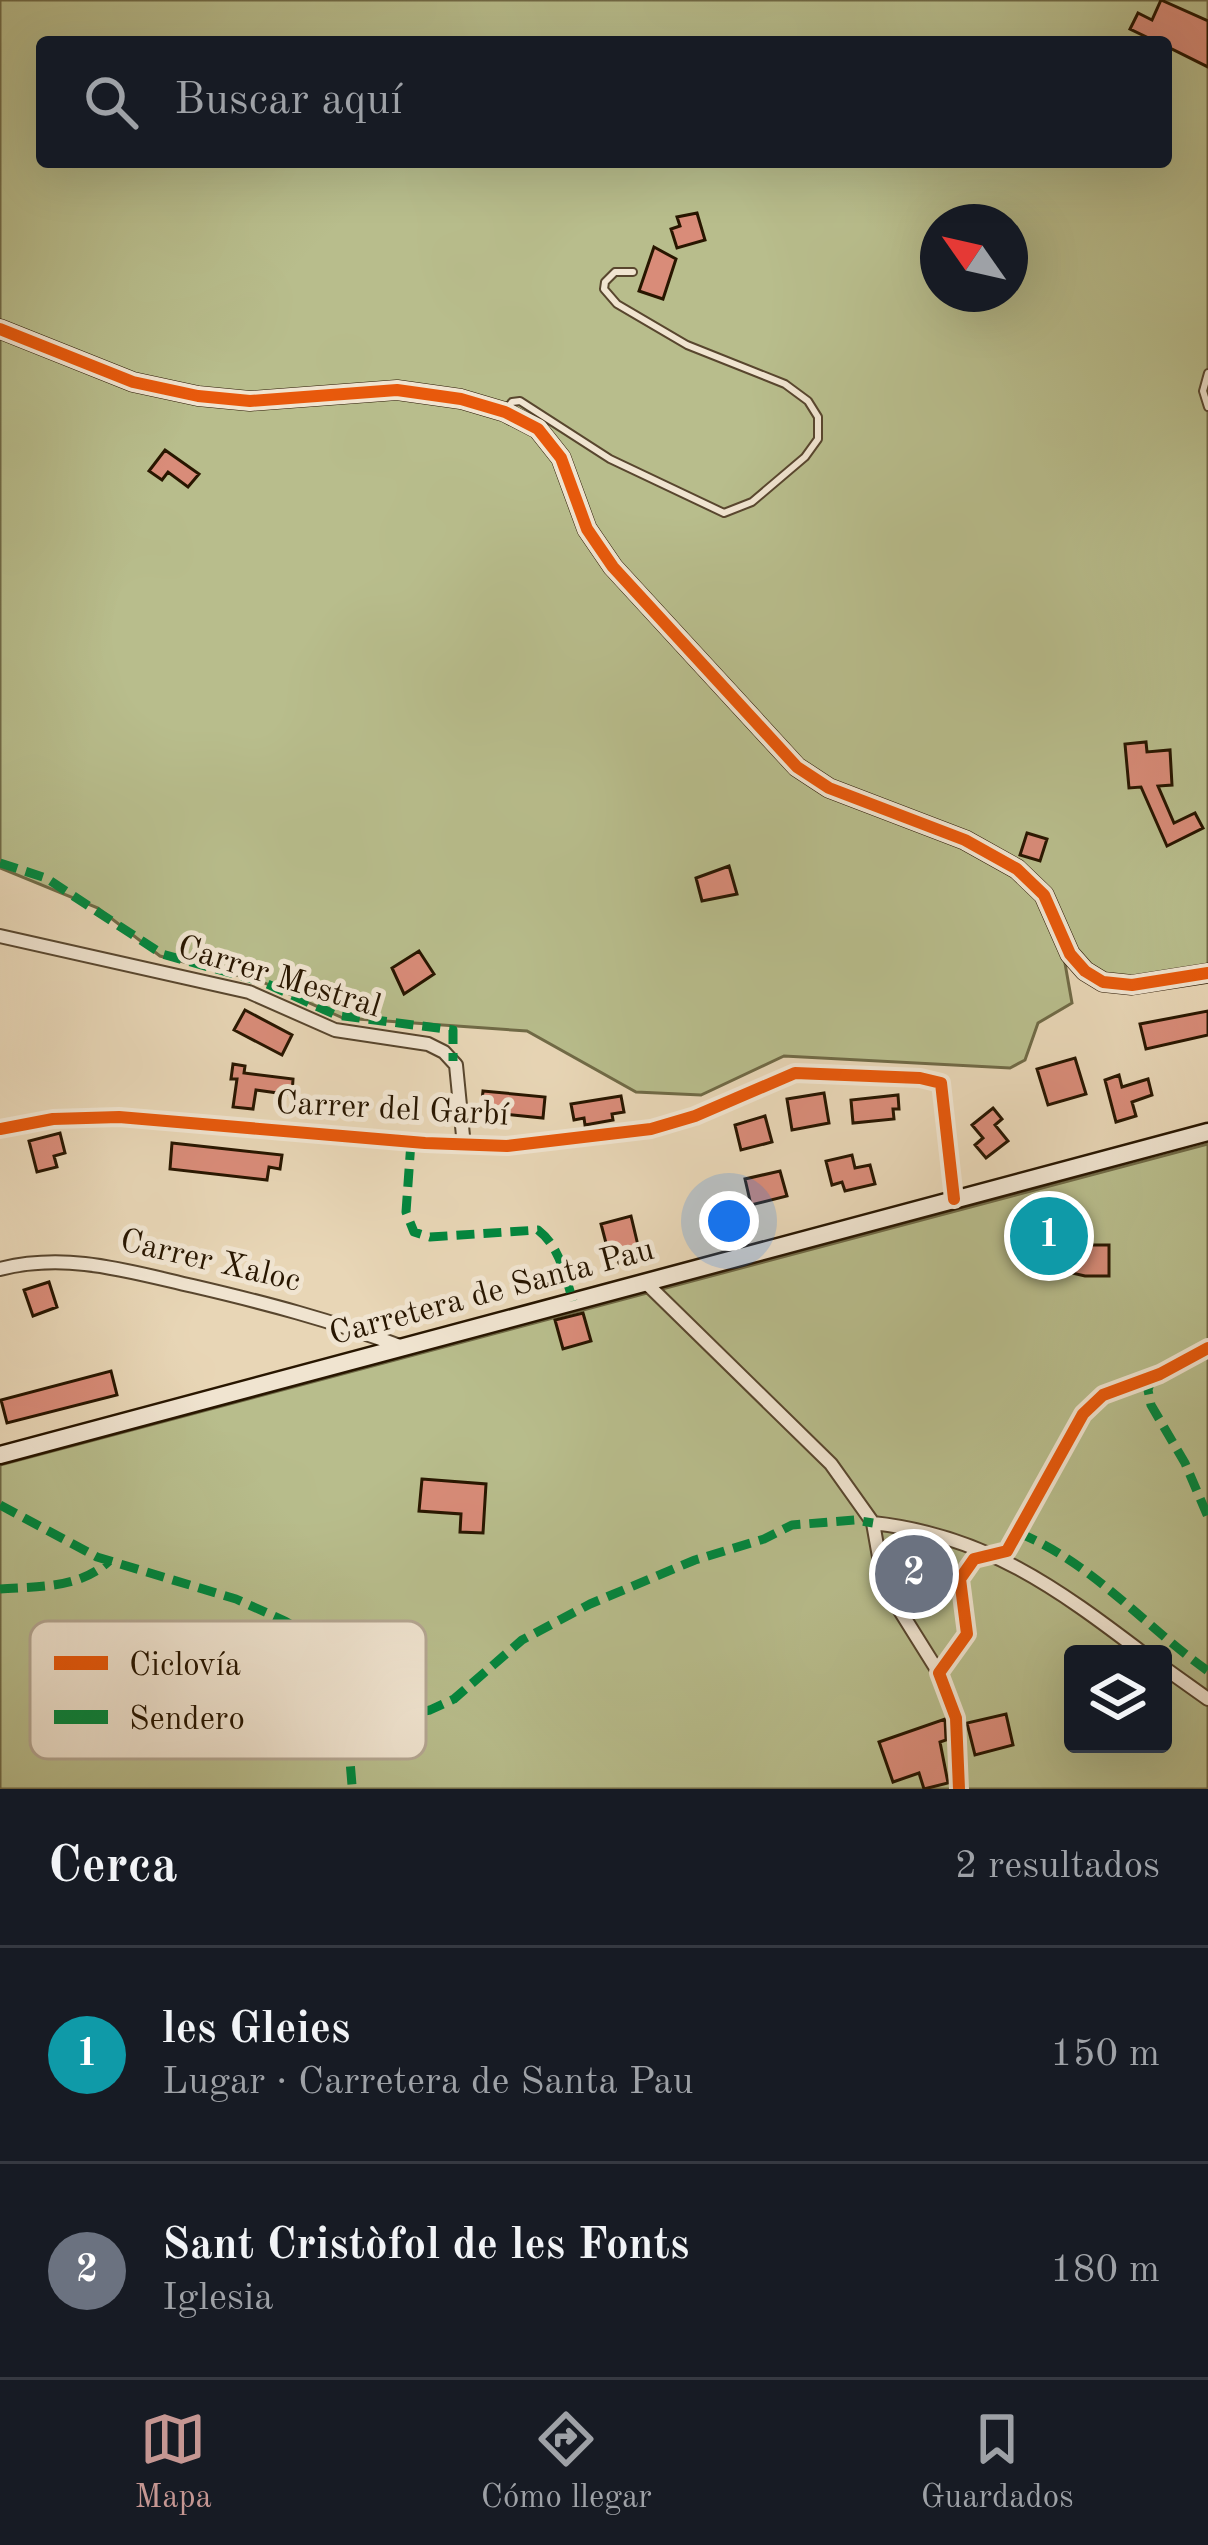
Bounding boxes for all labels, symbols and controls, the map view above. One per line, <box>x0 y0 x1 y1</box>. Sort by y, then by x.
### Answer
search box <box>36 36 1172 168</box>
icon: search <box>78 69 144 135</box>
text: Buscar aquí <box>174 79 403 124</box>
north arrow <box>920 204 1028 312</box>
street label: Carrer Mestral <box>173 931 385 1025</box>
street label: Carrer del Garbí <box>275 1087 510 1133</box>
your location <box>699 1191 759 1251</box>
pin: 1 <box>1010 1191 1088 1281</box>
street label: Carrer Xaloc <box>117 1225 303 1299</box>
street label: Carretera de Santa Pau <box>326 1234 658 1352</box>
pin: 2 <box>875 1529 953 1619</box>
legend <box>30 1621 426 1759</box>
map controls <box>1064 1645 1172 1753</box>
button: layers <box>1064 1645 1172 1753</box>
text: Ciclovía <box>129 1650 241 1683</box>
text: Sendero <box>129 1704 245 1737</box>
text: Cerca <box>48 1842 178 1893</box>
text: 2 resultados <box>955 1847 1160 1886</box>
text: les Gleies <box>162 2008 350 2053</box>
text: 1 <box>76 2035 98 2074</box>
text: 150 m <box>1050 2035 1160 2074</box>
text: Lugar · Carretera de Santa Pau <box>162 2063 694 2102</box>
text: Sant Cristòfol de les Fonts <box>162 2224 689 2269</box>
text: 2 <box>76 2251 98 2290</box>
text: 180 m <box>1050 2251 1160 2290</box>
text: Iglesia <box>162 2279 274 2318</box>
tab: Mapa <box>135 2406 212 2519</box>
tab: Cómo llegar <box>481 2406 652 2519</box>
tab: Guardados <box>921 2406 1073 2519</box>

